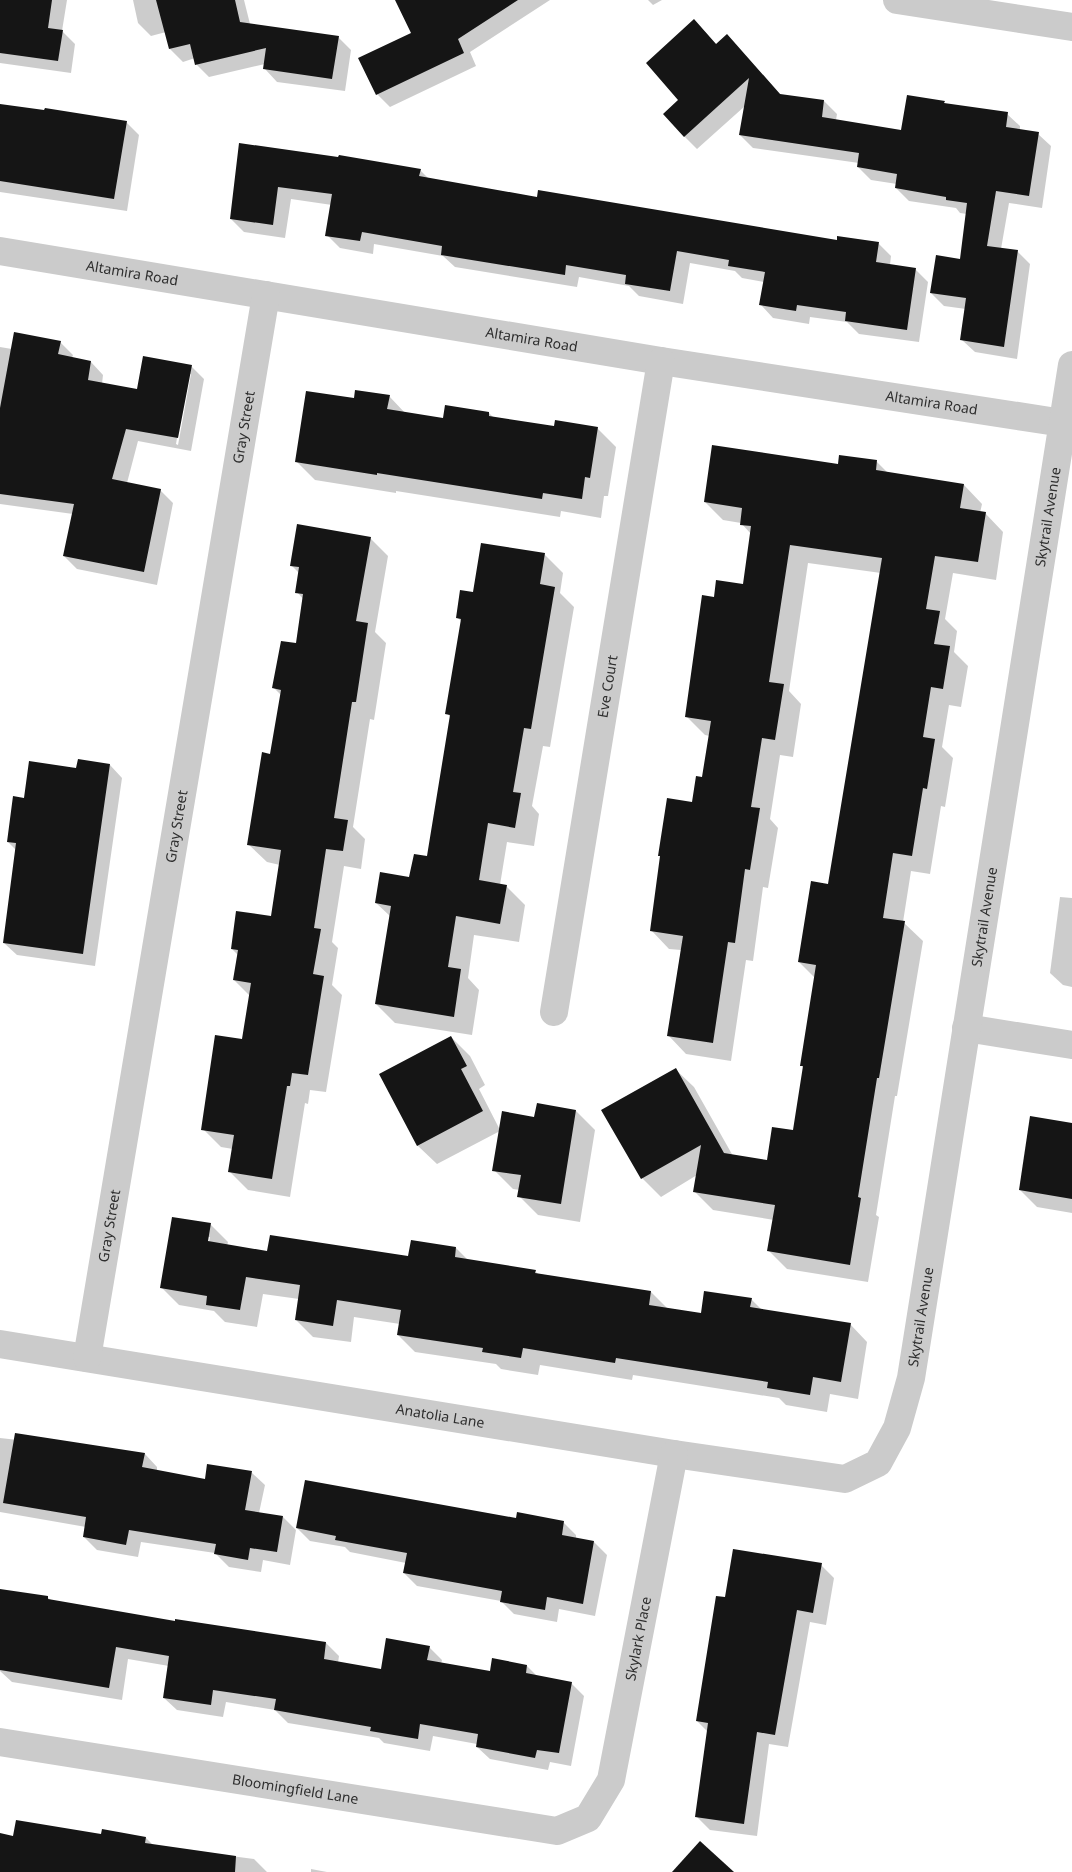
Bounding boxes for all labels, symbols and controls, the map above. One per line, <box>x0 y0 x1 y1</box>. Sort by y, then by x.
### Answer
street label: Altamira Road <box>85 256 180 290</box>
street label: Altamira Road <box>484 322 579 356</box>
street label: Altamira Road <box>884 386 979 419</box>
street label: Gray Street <box>228 389 259 465</box>
street label: Skytrail Avenue <box>1030 466 1065 568</box>
street label: Eve Court <box>593 654 622 719</box>
street label: Gray Street <box>161 789 191 864</box>
street label: Skytrail Avenue <box>966 865 1001 968</box>
street label: Gray Street <box>93 1188 124 1264</box>
street label: Skytrail Avenue <box>903 1265 938 1368</box>
street label: Anatolia Lane <box>395 1399 486 1432</box>
street label: Skylark Place <box>620 1595 655 1682</box>
street label: Bloomingfield Lane <box>231 1769 360 1808</box>

